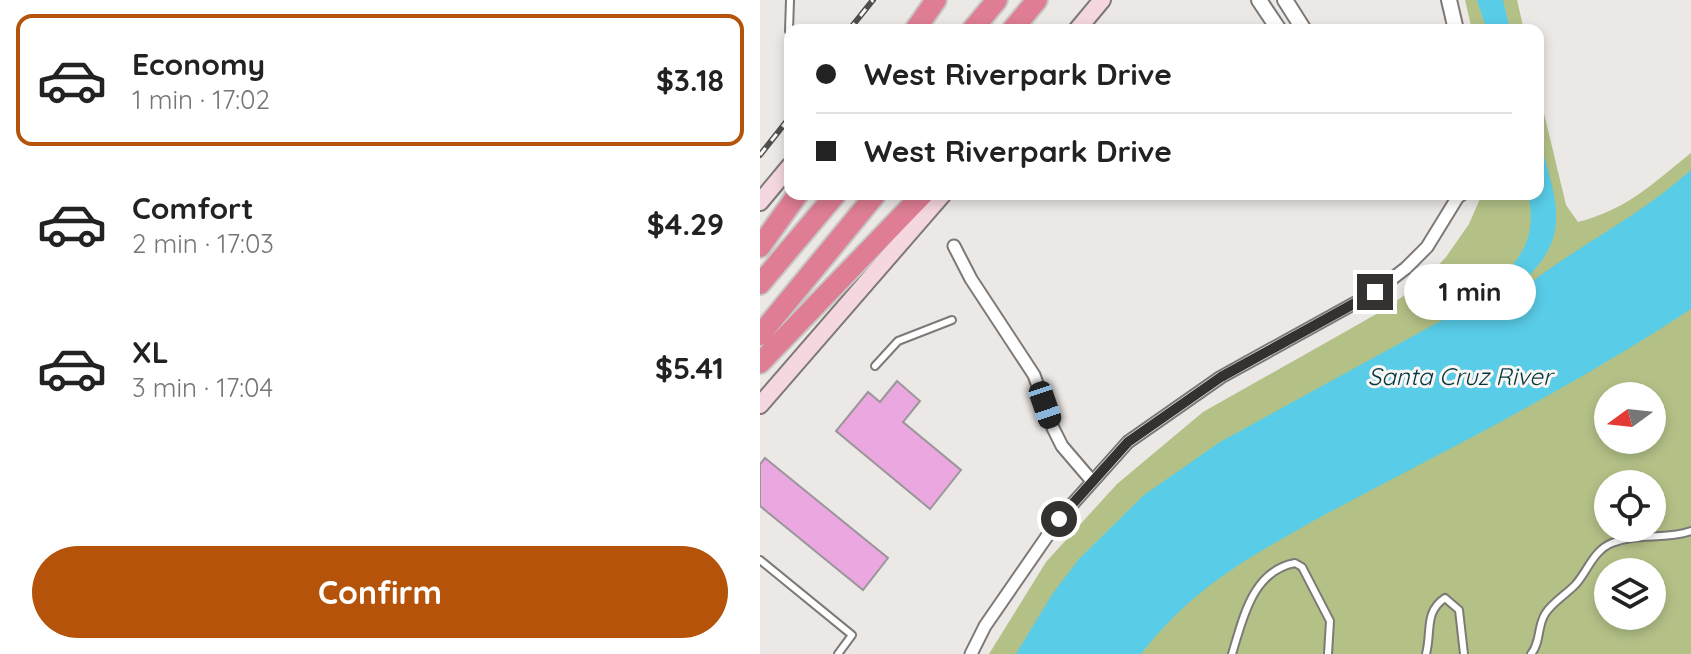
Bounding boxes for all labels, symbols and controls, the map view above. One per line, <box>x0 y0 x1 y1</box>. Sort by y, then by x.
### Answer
icon: car <box>36 44 108 116</box>
text: Economy <box>132 45 265 83</box>
text: West Riverpark Drive <box>864 55 1172 93</box>
text: $3.18 <box>656 61 724 99</box>
text: 1 min · 17:02 <box>132 83 270 116</box>
text: West Riverpark Drive <box>864 132 1172 170</box>
icon: car <box>36 188 108 260</box>
text: Comfort <box>132 189 253 227</box>
text: $4.29 <box>647 205 724 243</box>
text: 2 min · 17:03 <box>132 227 274 260</box>
callout: 1 min <box>1403 264 1535 320</box>
route end <box>1357 274 1393 310</box>
text: 1 min <box>1439 275 1502 308</box>
icon: car <box>36 332 108 404</box>
text: XL <box>132 333 169 371</box>
text: $5.41 <box>655 349 724 387</box>
water label: Santa Cruz River <box>1368 361 1555 391</box>
text: 3 min · 17:04 <box>132 371 273 404</box>
car <box>1026 378 1064 432</box>
north arrow <box>1594 382 1666 454</box>
map controls <box>1594 382 1666 630</box>
button: locate <box>1594 470 1666 542</box>
route start <box>1041 501 1077 537</box>
button: Confirm <box>32 546 728 638</box>
button: layers <box>1594 558 1666 630</box>

